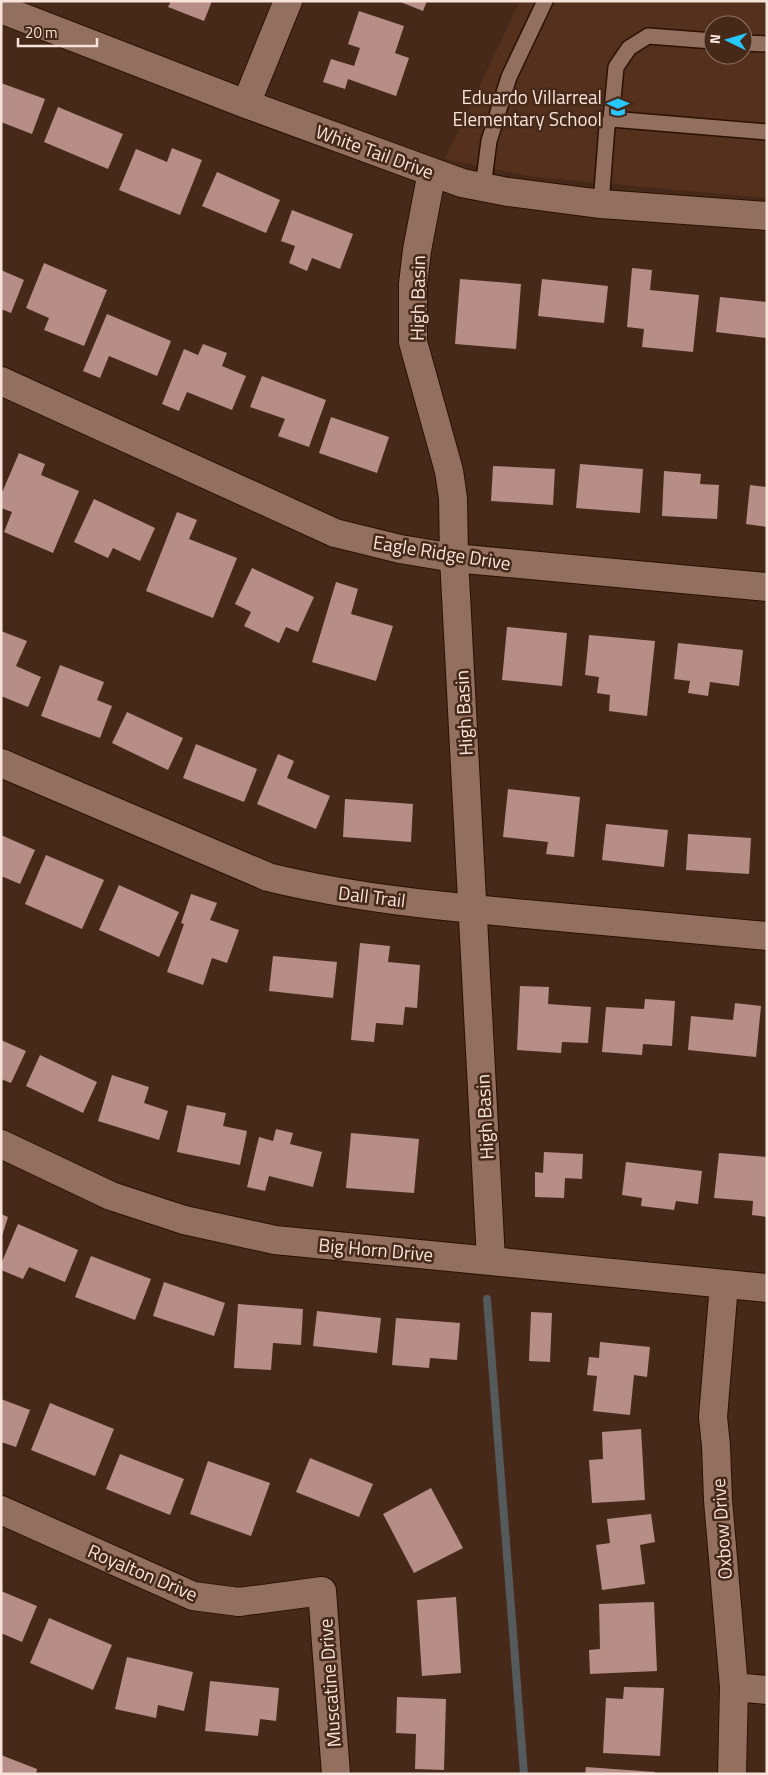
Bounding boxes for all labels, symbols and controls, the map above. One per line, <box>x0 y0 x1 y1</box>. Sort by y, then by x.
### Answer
scale bar <box>18 15 96 47</box>
north arrow <box>703 15 753 65</box>
text: 20 m <box>25 21 58 44</box>
text: N <box>704 33 725 45</box>
place label: Eduardo Villarreal Elementary School <box>453 82 602 133</box>
school or university icon: Eduardo Villarreal Elementary School <box>605 94 631 120</box>
street label: White Tail Drive <box>312 116 438 186</box>
street label: High Basin <box>402 255 432 341</box>
street label: Eagle Ridge Drive <box>371 527 513 577</box>
street label: High Basin <box>446 670 480 756</box>
street label: Dall Trail <box>337 877 407 915</box>
street label: High Basin <box>467 1074 501 1160</box>
street label: Big Horn Drive <box>317 1230 435 1268</box>
street label: Oxbow Drive <box>703 1477 739 1581</box>
street label: Royalton Drive <box>84 1536 202 1608</box>
street label: Muscatine Drive <box>310 1618 348 1748</box>

